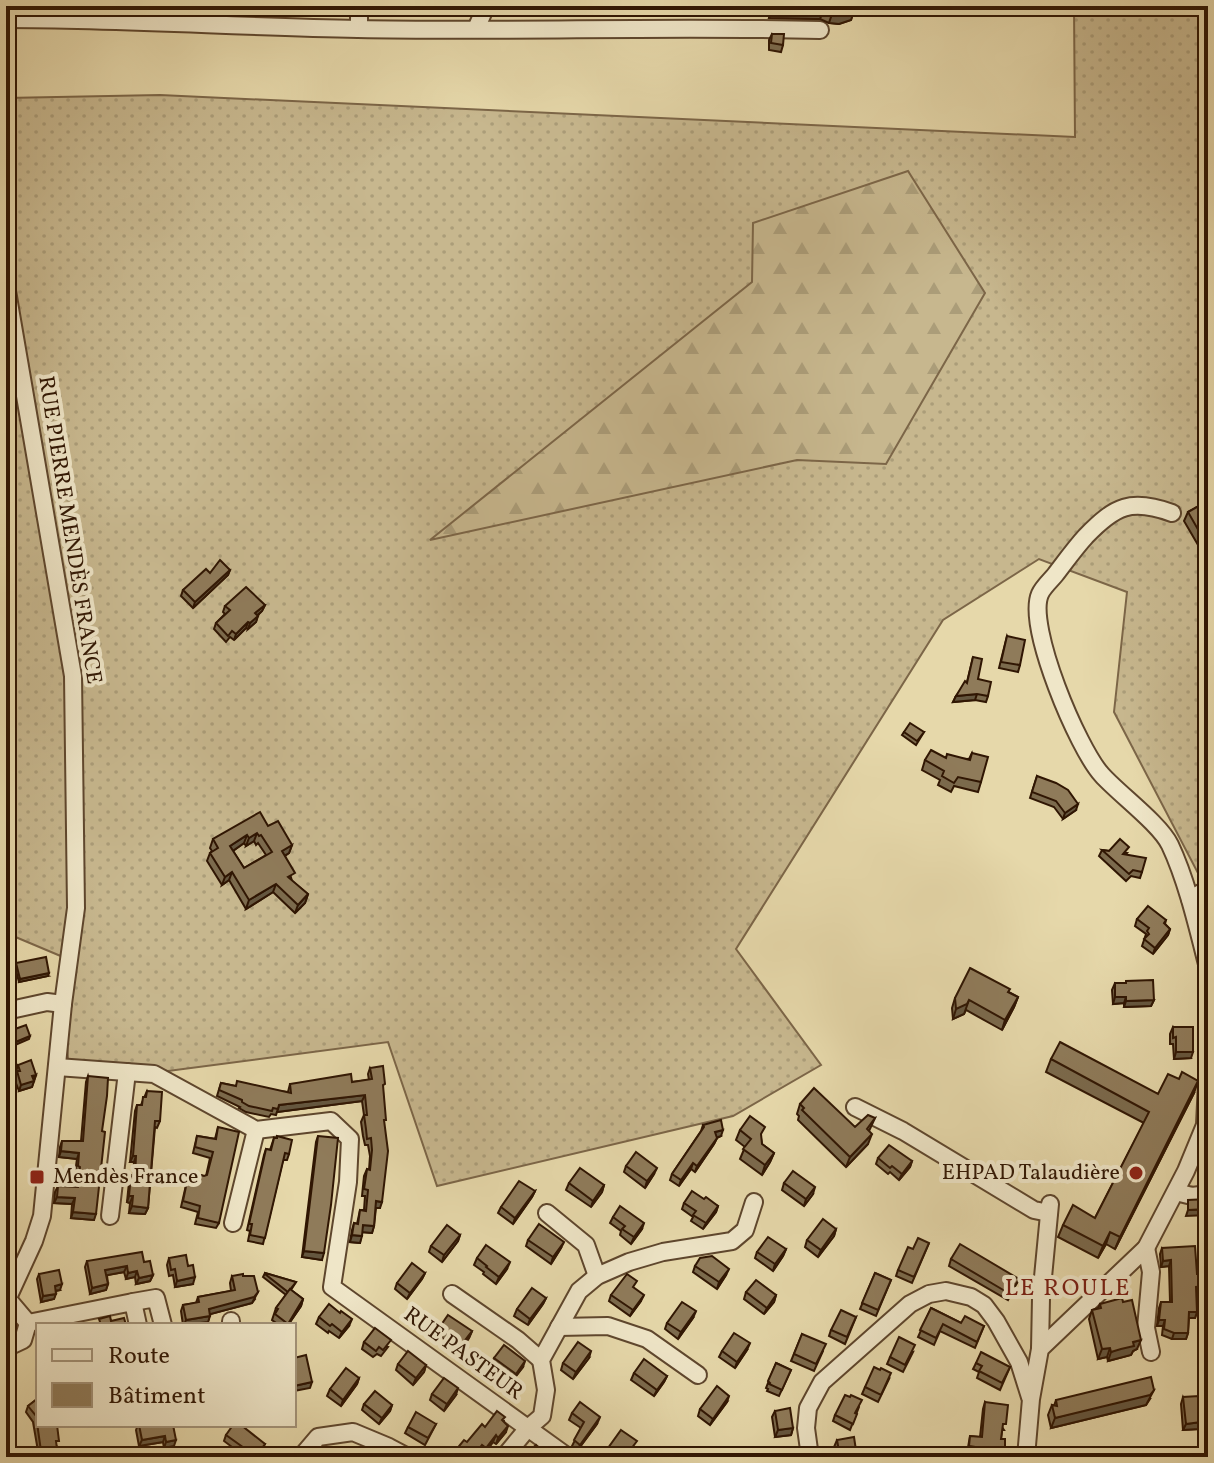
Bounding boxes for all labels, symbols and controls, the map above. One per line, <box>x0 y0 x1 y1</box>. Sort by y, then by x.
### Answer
street label: RUE PIERRE MENDÈS FRANCE <box>29 374 109 686</box>
place label: EHPAD Talaudière <box>942 1158 1120 1189</box>
place label: Mendès France <box>53 1162 199 1193</box>
marker: EHPAD Talaudière <box>1127 1164 1145 1182</box>
marker: Mendès France <box>28 1168 46 1186</box>
district label: LE ROULE <box>1005 1272 1131 1306</box>
street label: RUE PASTEUR <box>397 1300 529 1408</box>
legend <box>36 1323 296 1427</box>
text: Route <box>108 1340 170 1374</box>
text: Bâtiment <box>108 1380 206 1414</box>

